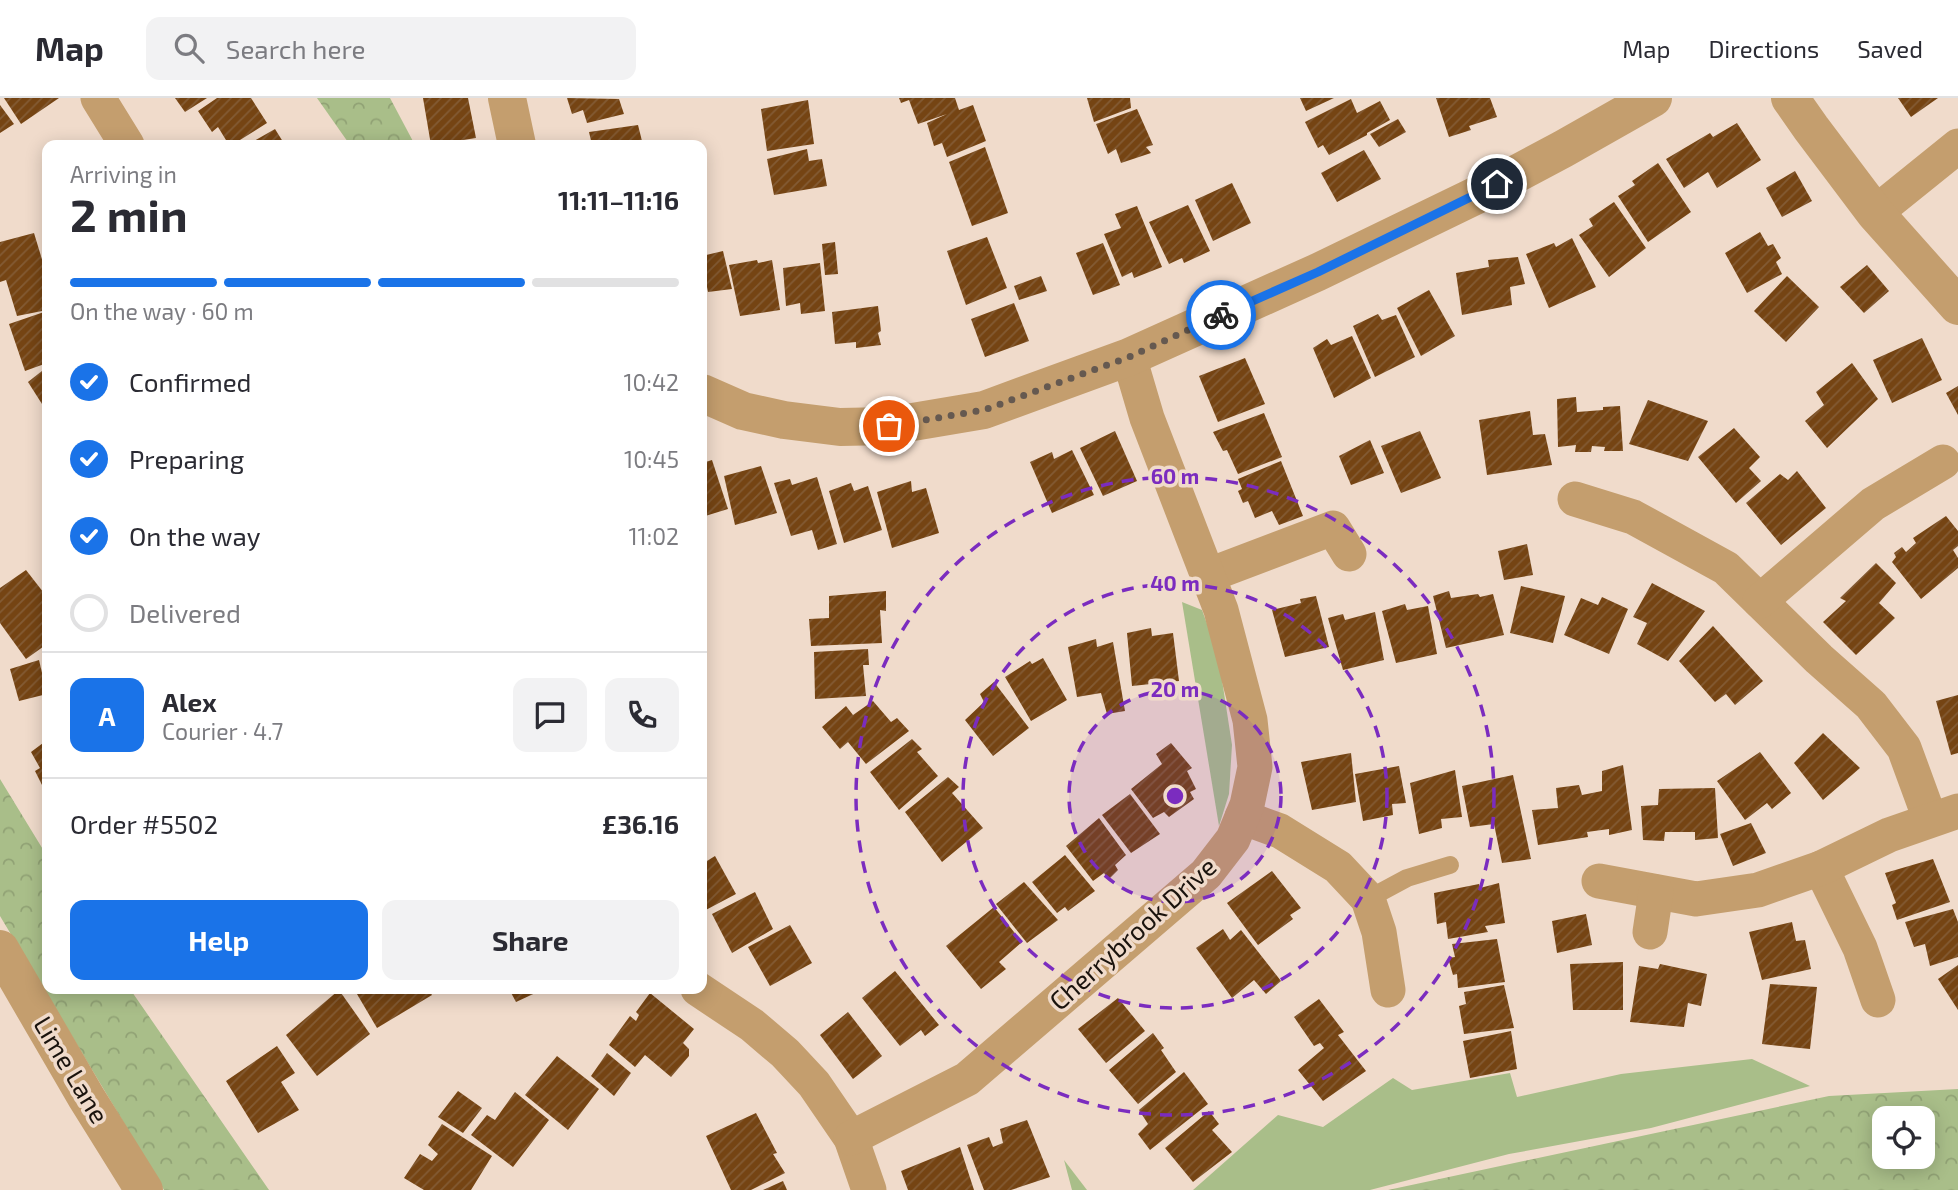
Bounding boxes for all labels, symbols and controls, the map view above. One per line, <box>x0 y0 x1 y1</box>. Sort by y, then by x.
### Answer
search box <box>146 17 636 80</box>
text: Map <box>35 28 104 68</box>
icon: search <box>170 29 208 67</box>
text: Search here <box>226 33 365 64</box>
text: Map <box>1622 34 1670 63</box>
text: Directions <box>1708 34 1819 63</box>
text: Saved <box>1857 34 1923 63</box>
pin <box>1467 154 1527 214</box>
text: Arriving in <box>70 160 177 188</box>
icon: home <box>1478 165 1516 203</box>
text: 11:11–11:16 <box>558 184 679 215</box>
text: 2 min <box>70 186 188 241</box>
courier <box>1186 280 1256 350</box>
icon: bike <box>1202 296 1240 334</box>
text: On the way · 60 m <box>70 297 254 325</box>
icon: check <box>70 363 108 401</box>
text: Confirmed <box>129 366 252 397</box>
text: 10:42 <box>623 368 679 396</box>
pin <box>859 396 919 456</box>
icon: bag <box>870 407 908 445</box>
icon: check <box>70 440 108 478</box>
text: Preparing <box>129 443 244 474</box>
text: 10:45 <box>624 445 679 473</box>
text: 60 m <box>1151 463 1199 488</box>
icon: check <box>70 517 108 555</box>
text: On the way <box>129 520 260 551</box>
text: 11:02 <box>628 522 679 550</box>
text: 40 m <box>1150 570 1200 595</box>
text: Delivered <box>129 597 241 628</box>
text: 20 m <box>1151 676 1199 701</box>
button: chat <box>513 678 587 752</box>
button: phone <box>605 678 679 752</box>
text: Alex <box>162 686 217 717</box>
text: A <box>99 700 115 731</box>
text: Courier · 4.7 <box>162 717 283 745</box>
centre of rings <box>1163 784 1187 808</box>
text: Order #5502 <box>70 808 218 839</box>
text: £36.16 <box>602 808 679 839</box>
street label: Cherrybrook Drive <box>1042 850 1222 1016</box>
button: Help <box>70 900 368 980</box>
button: Share <box>382 900 679 980</box>
street label: Lime Lane <box>28 1010 116 1128</box>
map controls <box>1872 1106 1935 1169</box>
button: locate <box>1872 1106 1935 1169</box>

